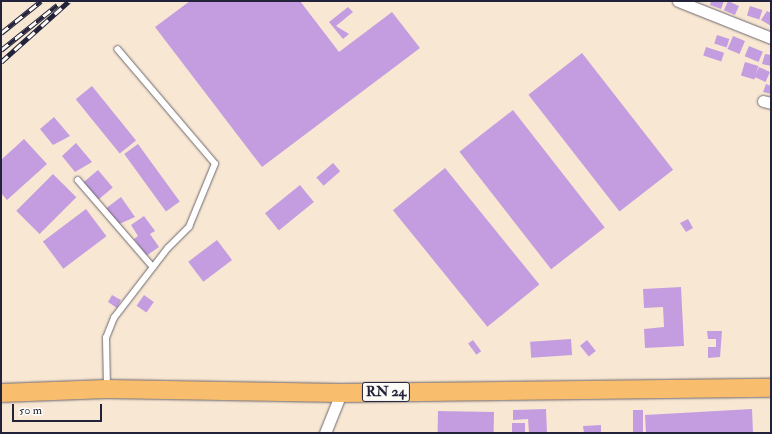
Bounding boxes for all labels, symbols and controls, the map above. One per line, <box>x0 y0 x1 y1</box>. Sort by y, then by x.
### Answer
road number: RN 24 <box>361 380 411 404</box>
scale bar <box>14 396 104 422</box>
text: 50 m <box>19 403 42 418</box>

